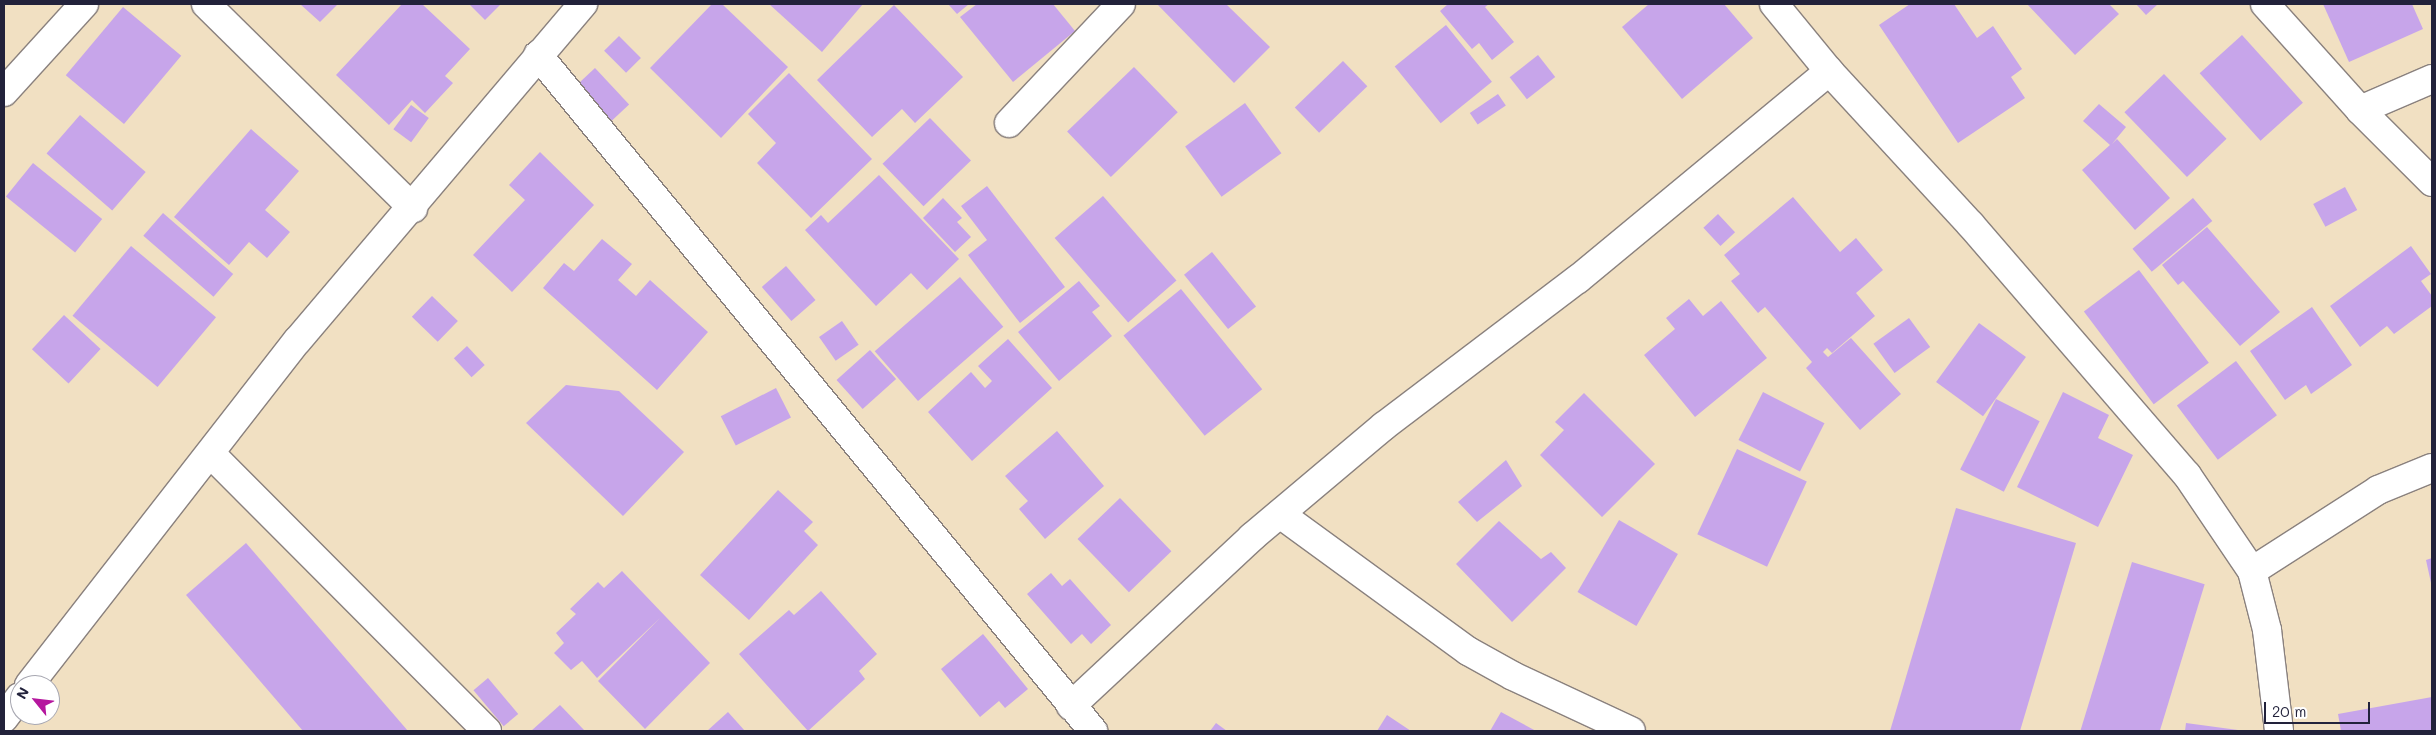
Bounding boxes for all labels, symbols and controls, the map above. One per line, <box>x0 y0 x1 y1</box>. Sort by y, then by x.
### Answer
north arrow <box>10 675 60 725</box>
text: N <box>11 684 33 702</box>
scale bar <box>2266 692 2372 724</box>
text: 20 m <box>2272 701 2306 721</box>

